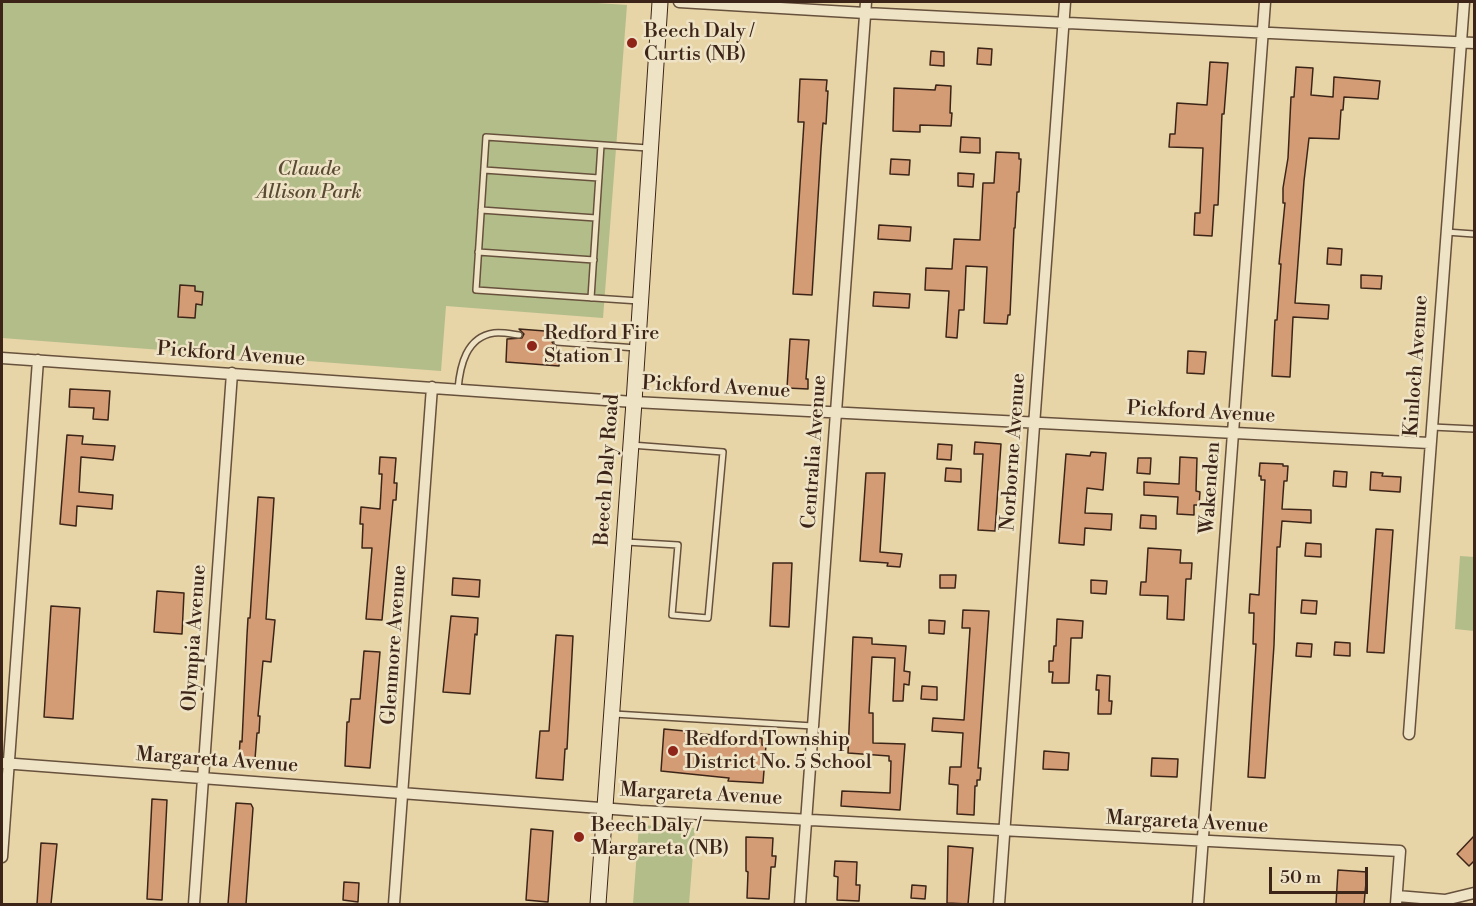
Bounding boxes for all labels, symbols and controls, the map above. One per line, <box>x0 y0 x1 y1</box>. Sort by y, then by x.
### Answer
place label: Beech Daly / Curtis (NB) <box>644 20 754 67</box>
marker: Beech Daly / Curtis (NB) <box>625 36 639 50</box>
park label: Claude Allison Park <box>256 158 362 205</box>
street label: Kinloch Avenue <box>1400 294 1434 438</box>
place label: Redford Fire Station 1 <box>544 322 659 369</box>
street label: Pickford Avenue <box>156 338 306 372</box>
marker: Redford Fire Station 1 <box>525 339 539 353</box>
street label: Pickford Avenue <box>641 372 791 404</box>
street label: Norborne Avenue <box>997 372 1031 532</box>
street label: Centralia Avenue <box>798 374 832 530</box>
street label: Beech Daly Road <box>591 393 625 547</box>
street label: Pickford Avenue <box>1126 397 1276 429</box>
street label: Wakenden <box>1196 441 1226 535</box>
street label: Olympia Avenue <box>178 564 212 712</box>
street label: Glenmore Avenue <box>377 564 413 726</box>
place label: Redford Township District No. 5 School <box>685 728 872 775</box>
street label: Margareta Avenue <box>135 743 299 779</box>
marker: Redford Township District No. 5 School <box>666 744 680 758</box>
street label: Margareta Avenue <box>619 779 783 811</box>
street label: Margareta Avenue <box>1105 807 1269 839</box>
place label: Beech Daly / Margareta (NB) <box>591 814 729 861</box>
marker: Beech Daly / Margareta (NB) <box>572 830 586 844</box>
scale bar <box>1272 855 1371 893</box>
text: 50 m <box>1280 866 1321 889</box>

